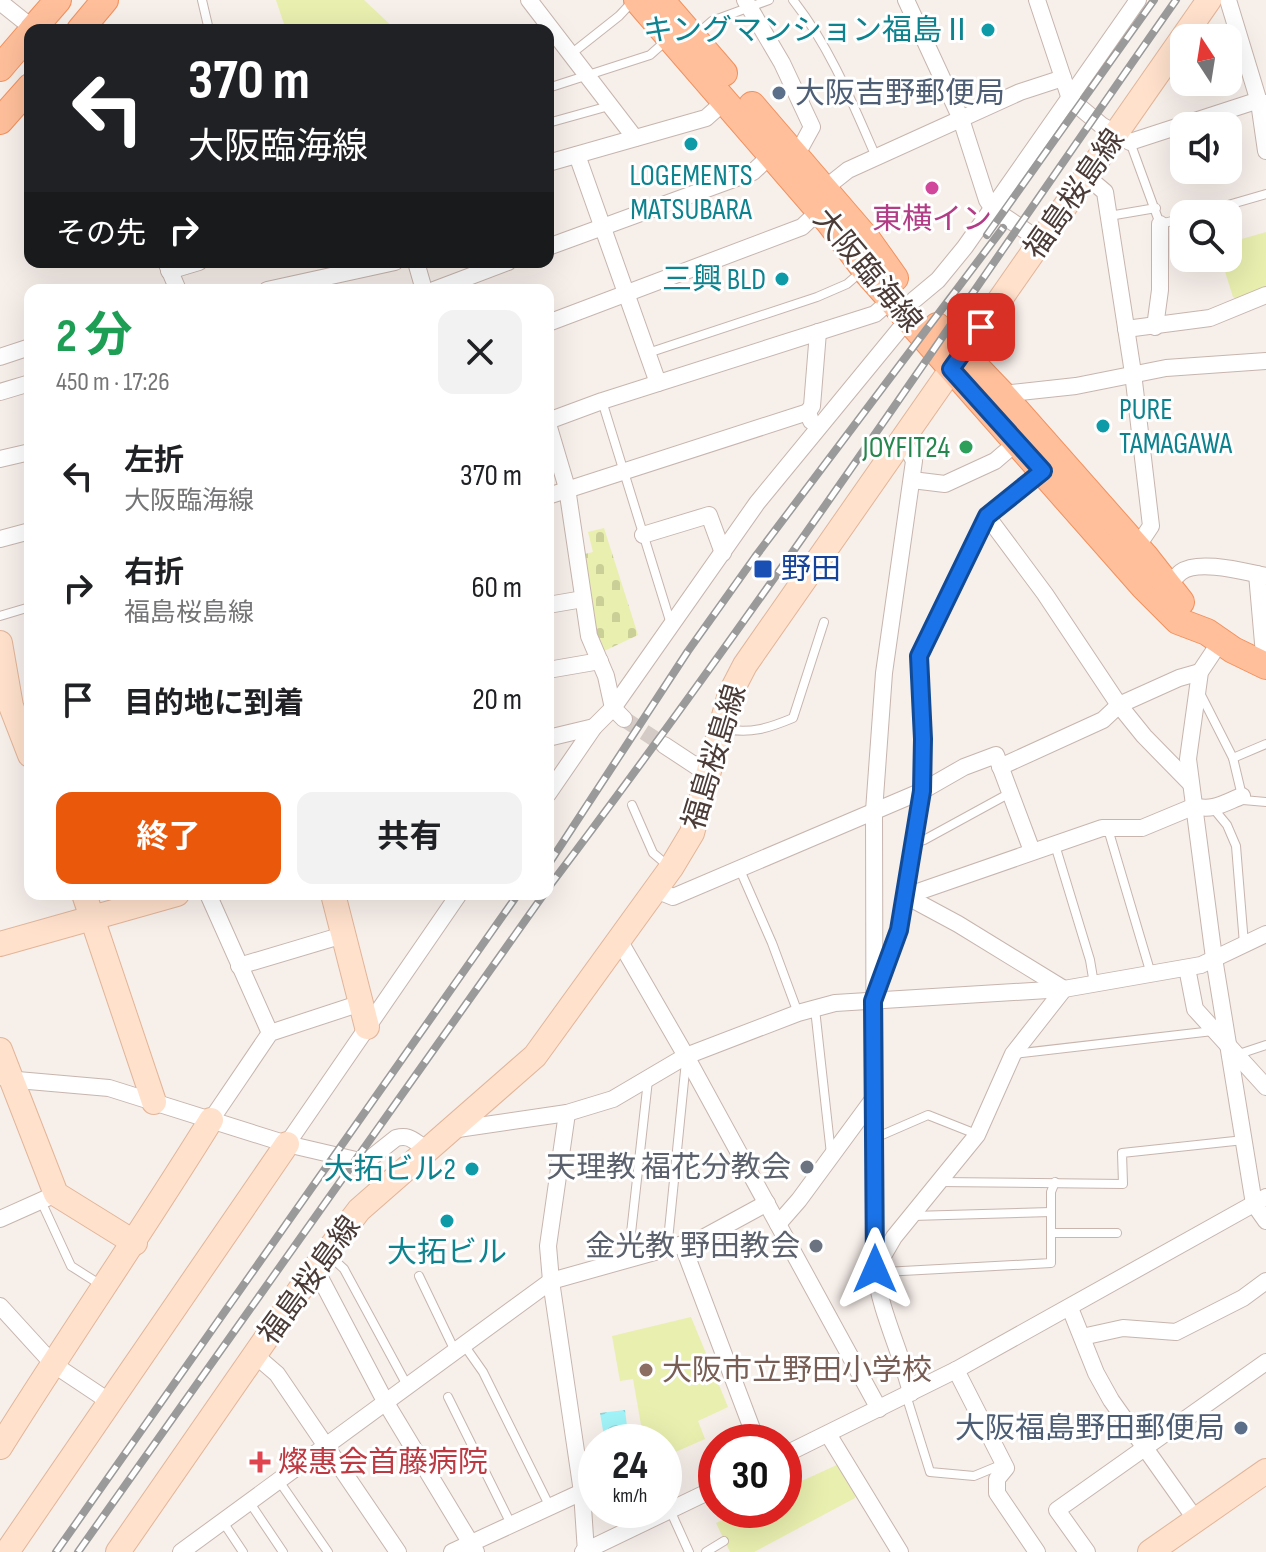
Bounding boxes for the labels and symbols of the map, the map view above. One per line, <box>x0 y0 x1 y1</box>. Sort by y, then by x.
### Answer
place label: キングマンション福島Ⅱ <box>643 13 972 49</box>
marker: キングマンション福島Ⅱ <box>979 21 997 39</box>
north arrow <box>1170 24 1242 96</box>
place label: 大阪吉野郵便局 <box>795 76 1005 112</box>
marker: 大阪吉野郵便局 <box>770 84 788 102</box>
street label: 福島桜島線 <box>1017 123 1133 266</box>
marker: LOGEMENTS MATSUBARA <box>682 135 700 153</box>
place label: LOGEMENTS MATSUBARA <box>629 158 753 228</box>
marker: 東横イン <box>923 179 941 197</box>
street label: 大阪臨海線 <box>805 202 929 340</box>
place label: 東横イン <box>872 202 992 238</box>
place label: 三興 BLD <box>662 262 766 298</box>
marker: 三興 BLD <box>773 270 791 288</box>
pin <box>947 293 1015 361</box>
place label: PURE TAMAGAWA <box>1119 392 1232 462</box>
marker: PURE TAMAGAWA <box>1094 417 1112 435</box>
place label: JOYFIT24 <box>862 430 950 466</box>
marker: JOYFIT24 <box>957 438 975 456</box>
place label: 野田 <box>781 552 841 588</box>
marker: 野田 <box>752 558 774 580</box>
street label: 福島桜島線 <box>676 680 754 834</box>
place label: 天理教 福花分教会 <box>546 1150 791 1186</box>
place label: 大拓ビル2 <box>324 1152 456 1188</box>
marker: 天理教 福花分教会 <box>798 1158 816 1176</box>
marker: 大拓ビル2 <box>463 1160 481 1178</box>
street label: 福島桜島線 <box>251 1209 368 1352</box>
marker: 大拓ビル <box>438 1212 456 1230</box>
position arrow <box>833 1227 917 1311</box>
place label: 金光教 野田教会 <box>585 1229 800 1265</box>
place label: 大拓ビル <box>387 1235 507 1271</box>
marker: 金光教 野田教会 <box>807 1237 825 1255</box>
place label: 大阪市立野田小学校 <box>662 1353 932 1389</box>
marker: 大阪市立野田小学校 <box>637 1361 655 1379</box>
place label: 大阪福島野田郵便局 <box>955 1411 1225 1447</box>
marker: 大阪福島野田郵便局 <box>1232 1419 1250 1437</box>
speed limit sign: 30 <box>698 1424 802 1528</box>
place label: 燦惠会首藤病院 <box>278 1445 488 1481</box>
marker: 燦惠会首藤病院 <box>249 1451 271 1473</box>

